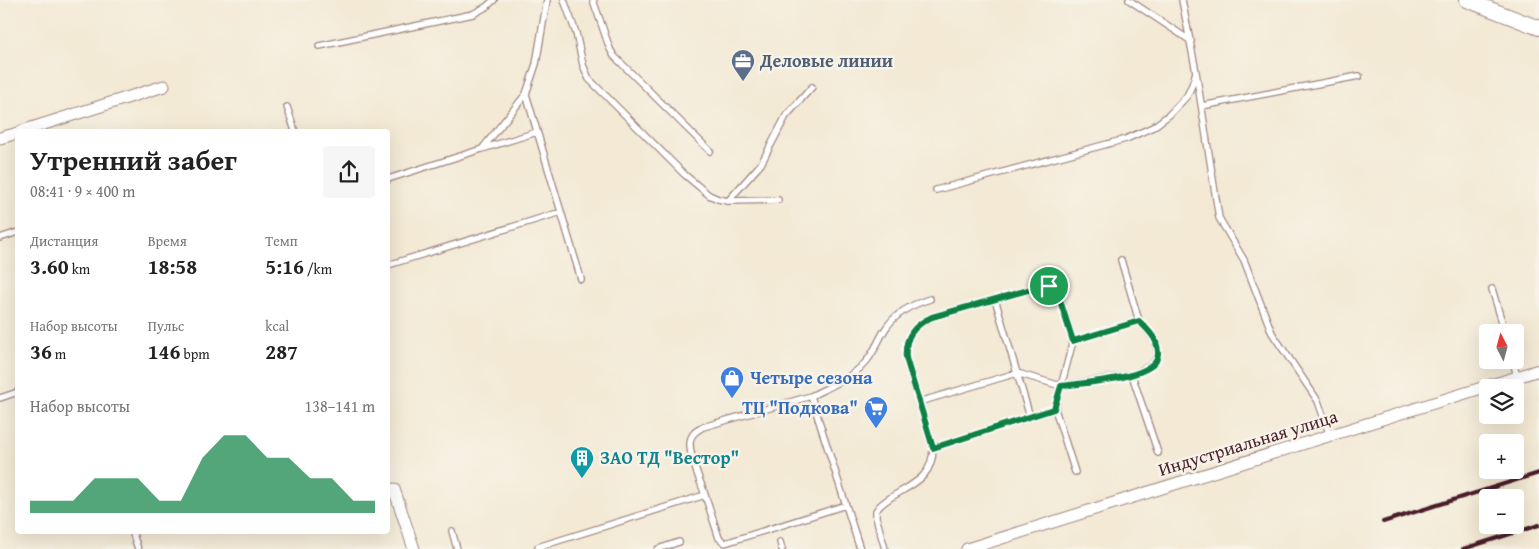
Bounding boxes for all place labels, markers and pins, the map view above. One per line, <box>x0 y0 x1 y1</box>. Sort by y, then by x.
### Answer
place label: Деловые линии <box>759 47 893 74</box>
office icon: Деловые линии <box>730 48 756 82</box>
pin <box>1028 265 1070 307</box>
place label: Четыре сезона <box>750 364 873 391</box>
shop icon: Четыре сезона <box>719 365 745 399</box>
place label: ТЦ "Подкова" <box>742 394 858 421</box>
supermarket icon: ТЦ "Подкова" <box>863 395 889 429</box>
place label: ЗАО ТД "Вестор" <box>600 444 739 471</box>
building icon: ЗАО ТД "Вестор" <box>569 445 595 479</box>

